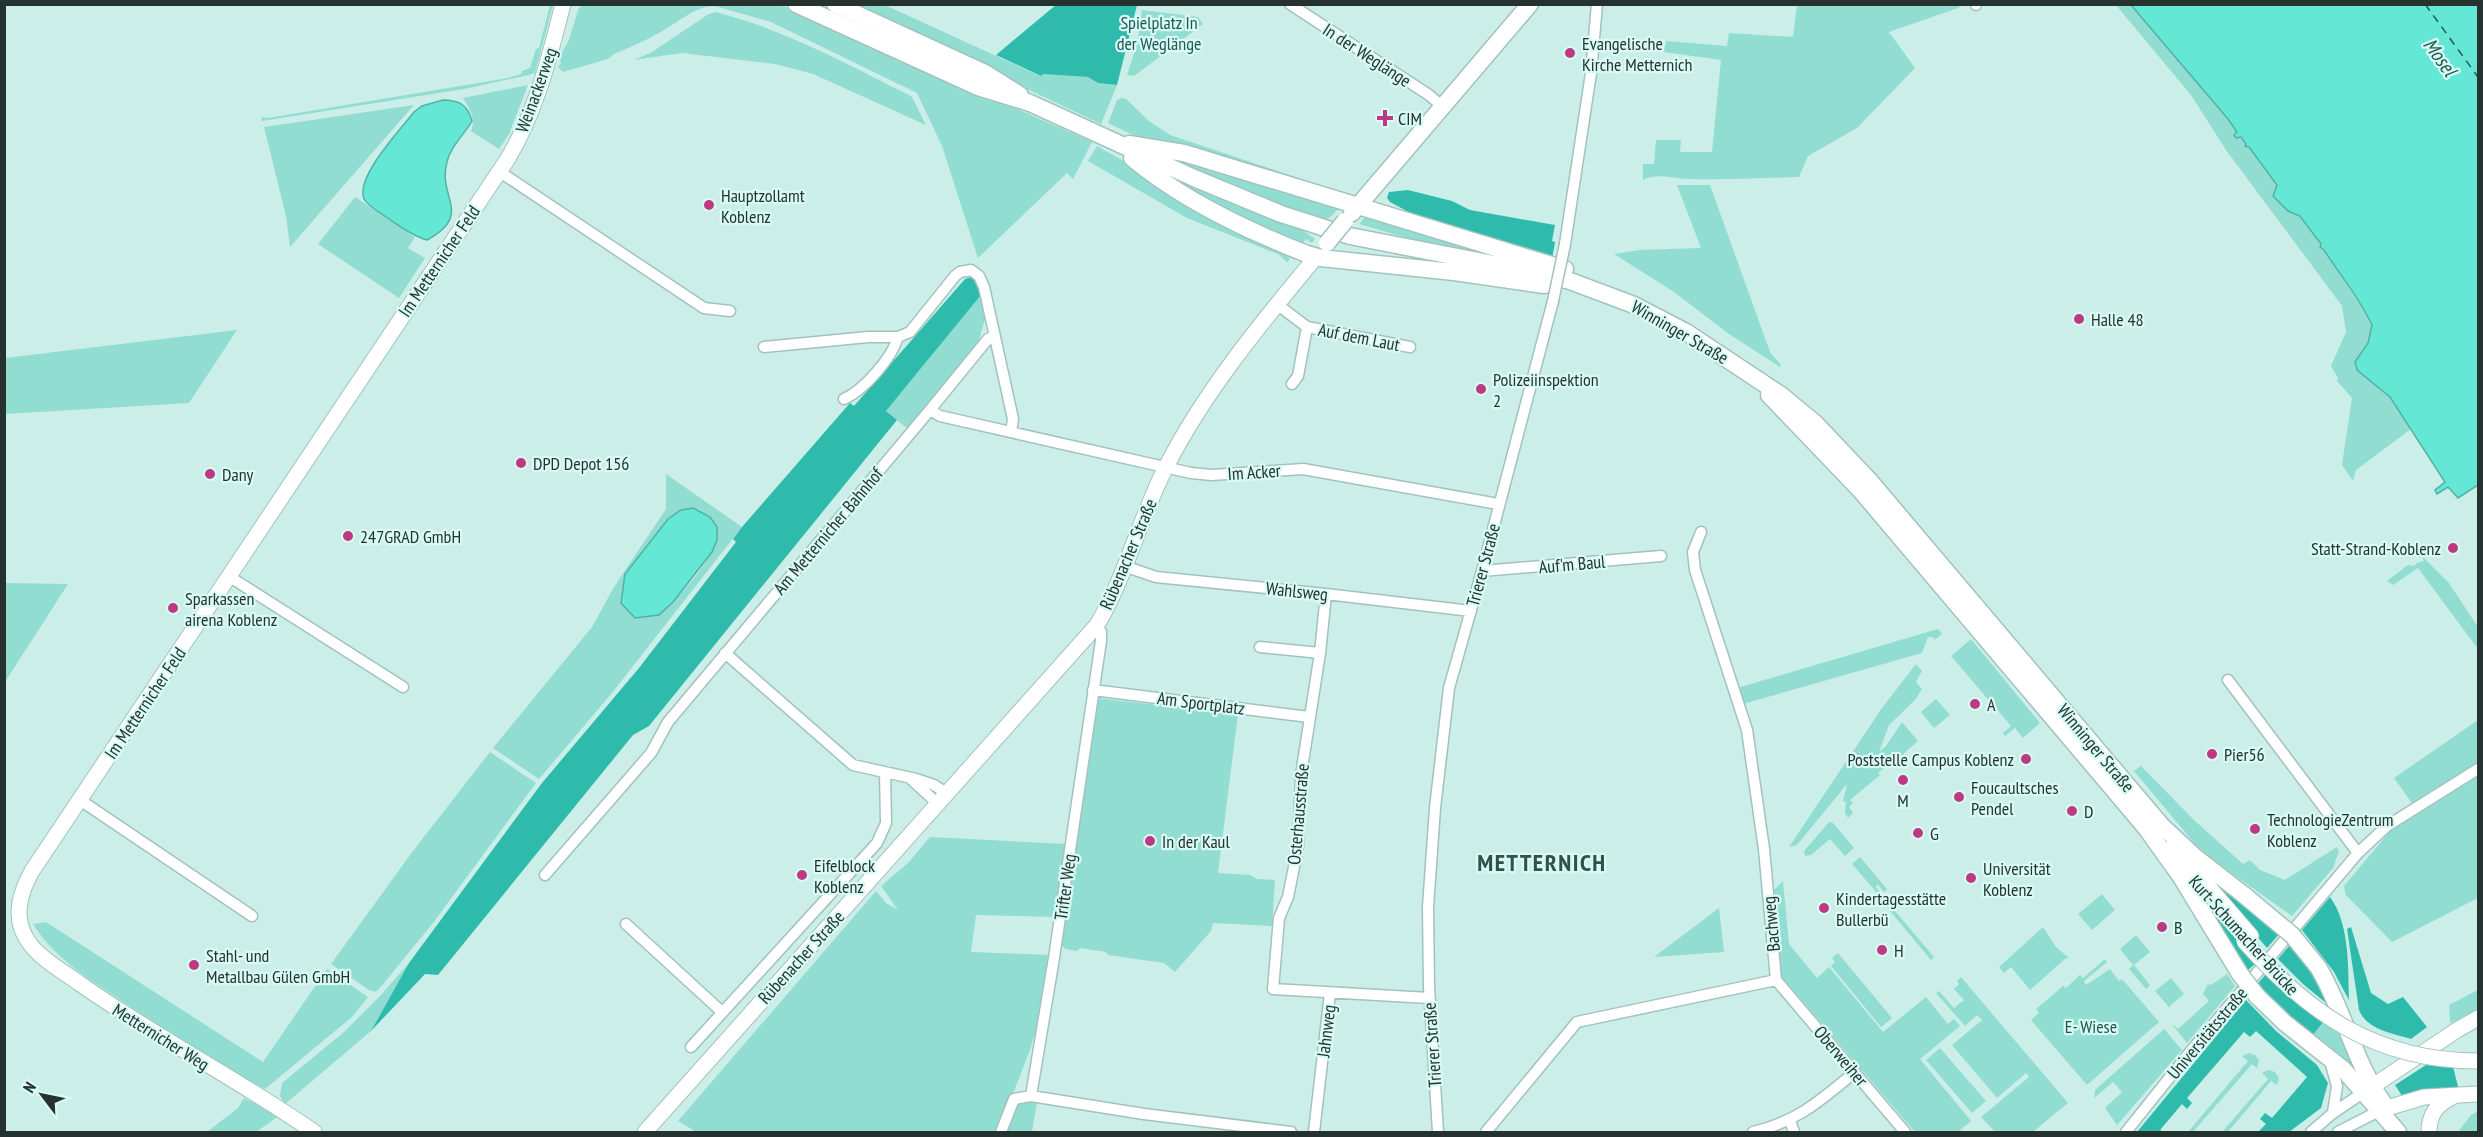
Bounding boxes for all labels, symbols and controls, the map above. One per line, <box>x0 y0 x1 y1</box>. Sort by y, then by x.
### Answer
park label: Spielplatz In der Weglänge <box>1117 11 1201 55</box>
street label: In der Weglänge <box>1319 18 1415 92</box>
place label: Evangelische Kirche Metternich <box>1582 32 1692 76</box>
water label: Mosel <box>2417 33 2464 83</box>
street label: Weinackerweg <box>510 44 562 136</box>
marker: Evangelische Kirche Metternich <box>1563 46 1577 60</box>
place label: CIM <box>1398 107 1422 130</box>
marker: CIM <box>1376 109 1394 127</box>
place label: Hauptzollamt Koblenz <box>721 184 805 228</box>
marker: Hauptzollamt Koblenz <box>702 198 716 212</box>
street label: Im Metternicher Feld <box>393 201 485 321</box>
street label: Winninger Straße <box>1627 295 1733 369</box>
place label: Halle 48 <box>2091 308 2144 331</box>
marker: Halle 48 <box>2072 312 2086 326</box>
street label: Auf dem Laut <box>1316 318 1402 356</box>
place label: Polizeiinspektion 2 <box>1493 368 1599 412</box>
marker: Polizeiinspektion 2 <box>1474 382 1488 396</box>
place label: DPD Depot 156 <box>533 452 629 475</box>
marker: DPD Depot 156 <box>514 456 528 470</box>
street label: Im Acker <box>1227 459 1281 485</box>
street label: Am Metternicher Bahnhof <box>768 462 889 599</box>
place label: Dany <box>222 463 254 486</box>
marker: Dany <box>203 467 217 481</box>
street label: Rübenacher Straße <box>1094 495 1162 613</box>
street label: Trierer Straße <box>1461 521 1505 609</box>
place label: 247GRAD GmbH <box>360 525 461 548</box>
marker: 247GRAD GmbH <box>341 529 355 543</box>
place label: Statt-Strand-Koblenz <box>2311 537 2441 560</box>
marker: Statt-Strand-Koblenz <box>2446 541 2460 555</box>
street label: Auf'm Baul <box>1538 550 1607 578</box>
street label: Wahlsweg <box>1265 576 1329 606</box>
place label: Sparkassen airena Koblenz <box>185 587 277 631</box>
marker: Sparkassen airena Koblenz <box>166 601 180 615</box>
street label: Im Metternicher Feld <box>99 643 191 763</box>
street label: Am Sportplatz <box>1156 686 1246 720</box>
place label: A <box>1987 693 1996 716</box>
marker: A <box>1968 697 1982 711</box>
street label: Winninger Straße <box>2052 699 2140 797</box>
place label: Pier56 <box>2224 743 2265 766</box>
marker: Pier56 <box>2205 747 2219 761</box>
place label: Poststelle Campus Koblenz <box>1847 748 2014 771</box>
marker: Poststelle Campus Koblenz <box>2019 752 2033 766</box>
street label: Osterhausstraße <box>1282 762 1314 866</box>
marker: M <box>1896 773 1910 787</box>
place label: Foucaultsches Pendel <box>1971 776 2059 820</box>
place label: M <box>1897 789 1909 812</box>
marker: Foucaultsches Pendel <box>1952 790 1966 804</box>
place label: D <box>2084 800 2093 823</box>
marker: D <box>2065 804 2079 818</box>
place label: TechnologieZentrum Koblenz <box>2267 808 2394 852</box>
place label: G <box>1930 822 1939 845</box>
marker: TechnologieZentrum Koblenz <box>2248 822 2262 836</box>
marker: G <box>1911 826 1925 840</box>
place label: In der Kaul <box>1162 830 1230 853</box>
marker: In der Kaul <box>1143 834 1157 848</box>
district label: METTERNICH <box>1477 847 1607 878</box>
street label: Trifter Weg <box>1049 852 1081 922</box>
place label: Eifelblock Koblenz <box>814 854 875 898</box>
place label: Universität Koblenz <box>1983 857 2051 901</box>
marker: Eifelblock Koblenz <box>795 868 809 882</box>
street label: Kurt-Schumacher-Brücke <box>2184 870 2304 1000</box>
marker: Universität Koblenz <box>1964 871 1978 885</box>
place label: Kindertagesstätte Bullerbü <box>1836 887 1946 931</box>
street label: Bachweg <box>1757 895 1785 953</box>
marker: Kindertagesstätte Bullerbü <box>1817 901 1831 915</box>
street label: Rübenacher Straße <box>753 905 849 1009</box>
place label: B <box>2174 916 2182 939</box>
marker: B <box>2155 920 2169 934</box>
place label: H <box>1894 939 1904 962</box>
marker: H <box>1875 943 1889 957</box>
place label: Stahl- und Metallbau Gülen GmbH <box>206 944 350 988</box>
marker: Stahl- und Metallbau Gülen GmbH <box>187 958 201 972</box>
street label: Universitätsstraße <box>2162 982 2252 1084</box>
street label: Metternicher Weg <box>108 998 214 1076</box>
street label: Trierer Straße <box>1418 1002 1446 1088</box>
street label: Jahnweg <box>1311 1003 1341 1060</box>
park label: E- Wiese <box>2065 1015 2117 1038</box>
street label: Oberweiher <box>1809 1021 1873 1091</box>
north arrow <box>12 1065 72 1125</box>
text: N <box>19 1078 40 1096</box>

